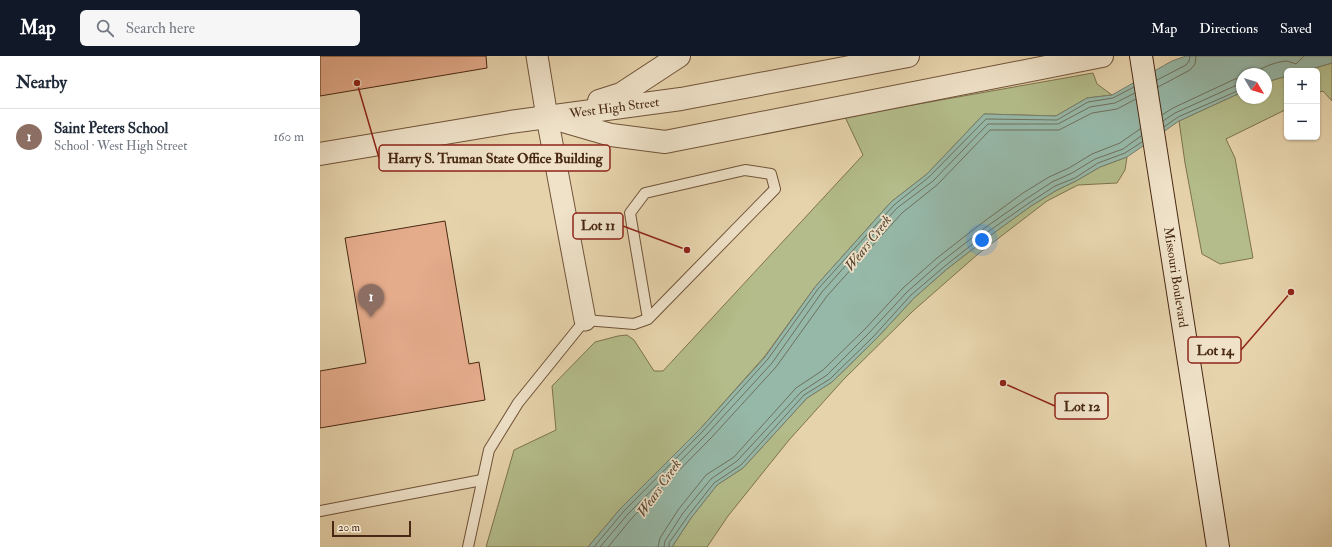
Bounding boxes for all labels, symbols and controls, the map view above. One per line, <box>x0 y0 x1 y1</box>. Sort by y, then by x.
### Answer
search box <box>80 10 360 46</box>
text: Map <box>20 16 56 40</box>
icon: search <box>94 17 116 39</box>
text: Search here <box>126 19 195 38</box>
text: Map <box>1151 20 1177 37</box>
text: Directions <box>1199 20 1258 37</box>
text: Saved <box>1280 20 1312 37</box>
north arrow <box>1236 68 1272 104</box>
map controls <box>1284 68 1320 140</box>
button: + <box>1284 68 1320 104</box>
text: Nearby <box>16 72 67 93</box>
street label: West High Street <box>568 94 660 122</box>
button: − <box>1284 104 1320 140</box>
text: Saint Peters School <box>54 119 168 138</box>
text: 1 <box>27 129 31 145</box>
text: 160 m <box>273 129 304 145</box>
text: School · West High Street <box>54 138 187 154</box>
callout: Harry S. Truman State Office Building <box>379 145 610 171</box>
text: Harry S. Truman State Office Building <box>387 150 604 168</box>
water label: Wears Creek <box>841 212 895 274</box>
callout: Lot 11 <box>573 213 623 239</box>
text: Lot 11 <box>581 217 615 234</box>
street label: Missouri Boulevard <box>1160 226 1192 329</box>
your location <box>972 230 992 250</box>
pin: 1 <box>358 284 384 317</box>
callout: Lot 14 <box>1188 337 1241 363</box>
text: Lot 14 <box>1197 342 1235 359</box>
callout: Lot 12 <box>1055 393 1108 419</box>
text: Lot 12 <box>1064 398 1100 415</box>
water label: Wears Creek <box>633 456 685 520</box>
scale bar <box>332 519 411 538</box>
text: 20 m <box>338 521 360 534</box>

